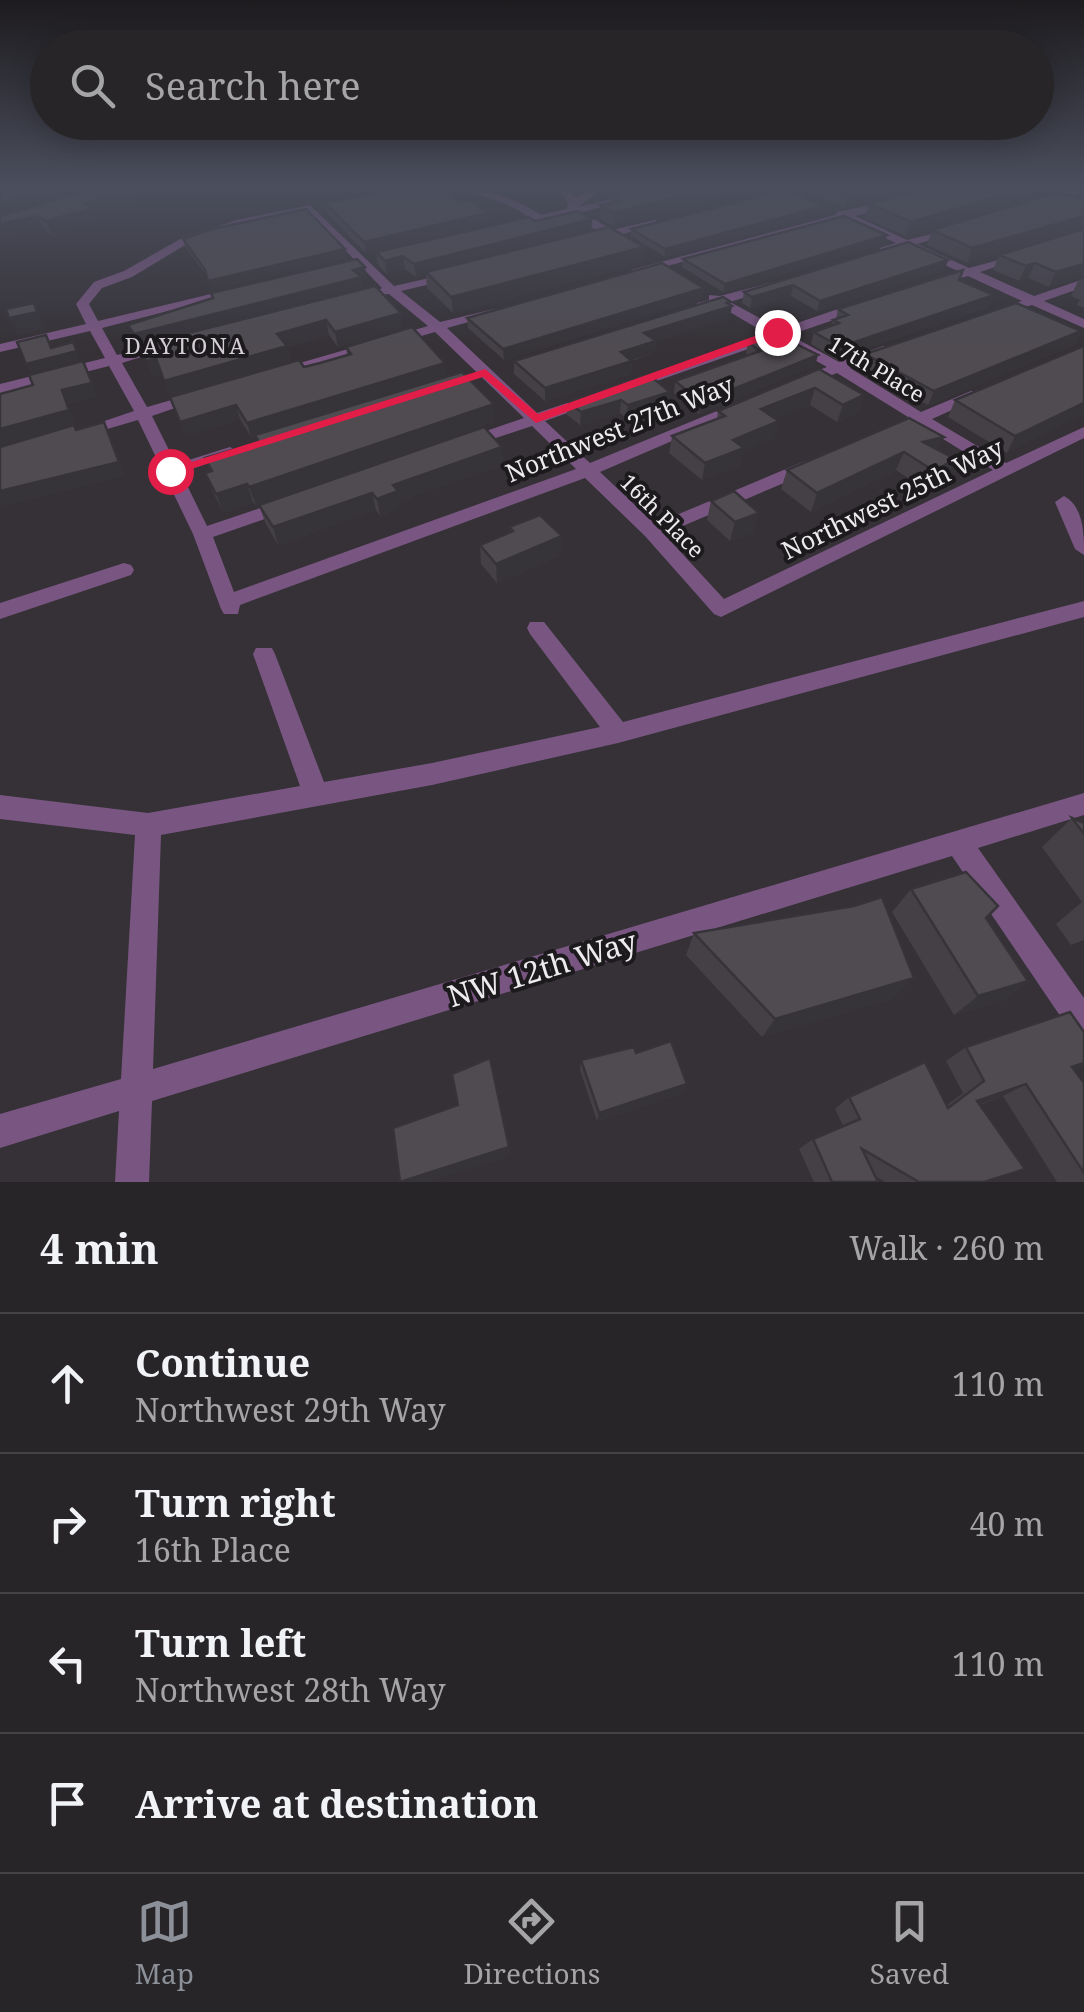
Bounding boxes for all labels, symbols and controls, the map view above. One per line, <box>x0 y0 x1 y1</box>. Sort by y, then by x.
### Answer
search box <box>30 30 1054 140</box>
icon: search <box>65 58 120 113</box>
text: Search here <box>145 59 361 111</box>
route end <box>755 310 801 356</box>
street label: 17th Place <box>823 328 931 408</box>
district label: DAYTONA <box>125 330 247 360</box>
street label: Northwest 27th Way <box>500 366 739 489</box>
street label: Northwest 25th Way <box>775 429 1009 566</box>
route start <box>148 449 194 495</box>
street label: 16th Place <box>615 467 711 563</box>
street label: NW 12th Way <box>442 920 642 1016</box>
text: 4 min <box>40 1219 159 1276</box>
text: Walk · 260 m <box>849 1226 1044 1269</box>
text: Continue <box>135 1336 310 1388</box>
icon: ahead <box>40 1356 95 1411</box>
text: 110 m <box>952 1362 1044 1405</box>
text: Northwest 29th Way <box>135 1388 446 1431</box>
text: Turn right <box>135 1476 336 1528</box>
icon: right <box>40 1496 95 1551</box>
text: 40 m <box>970 1502 1044 1545</box>
text: 16th Place <box>135 1528 291 1571</box>
text: Turn left <box>135 1616 306 1668</box>
icon: left <box>40 1636 95 1691</box>
text: 110 m <box>952 1642 1044 1685</box>
text: Northwest 28th Way <box>135 1668 446 1711</box>
icon: arrive <box>40 1776 95 1831</box>
text: Arrive at destination <box>135 1777 539 1829</box>
tab: Map <box>135 1894 194 1992</box>
tab: Directions <box>463 1894 600 1992</box>
tab: Saved <box>870 1894 949 1992</box>

